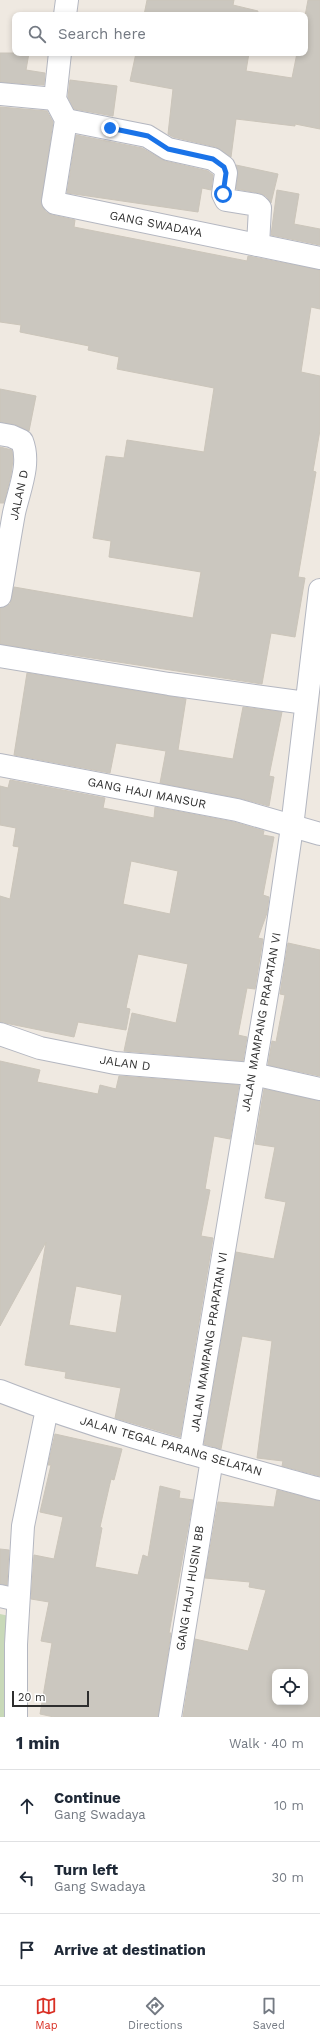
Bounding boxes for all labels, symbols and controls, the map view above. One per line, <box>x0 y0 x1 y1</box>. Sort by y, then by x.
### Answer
search box <box>12 12 308 56</box>
icon: search <box>26 23 48 45</box>
text: Search here <box>58 25 146 43</box>
route end <box>101 119 119 137</box>
route start <box>214 185 232 203</box>
street label: GANG SWADAYA <box>108 208 204 240</box>
street label: JALAN D <box>7 469 31 521</box>
street label: GANG HAJI MANSUR <box>87 775 207 811</box>
street label: JALAN MAMPANG PRAPATAN VI <box>238 931 284 1113</box>
street label: JALAN D <box>99 1053 151 1073</box>
street label: JALAN MAMPANG PRAPATAN VI <box>188 1251 230 1433</box>
street label: JALAN TEGAL PARANG SELATAN <box>78 1413 264 1479</box>
street label: GANG HAJI HUSIN BB <box>173 1524 207 1652</box>
map controls <box>272 1669 308 1705</box>
button: locate <box>272 1669 308 1705</box>
scale bar <box>12 1689 89 1708</box>
text: 20 m <box>18 1691 46 1704</box>
text: 1 min <box>16 1733 60 1753</box>
text: Walk · 40 m <box>229 1736 304 1751</box>
text: Continue <box>54 1789 121 1807</box>
icon: ahead <box>16 1795 38 1817</box>
text: 10 m <box>274 1798 304 1813</box>
text: Gang Swadaya <box>54 1807 146 1822</box>
text: Turn left <box>54 1861 118 1879</box>
icon: left <box>16 1867 38 1889</box>
text: 30 m <box>272 1870 304 1885</box>
text: Gang Swadaya <box>54 1879 146 1894</box>
icon: arrive <box>16 1939 38 1961</box>
text: Arrive at destination <box>54 1941 206 1959</box>
tab: Map <box>35 1995 58 2032</box>
tab: Directions <box>128 1995 182 2032</box>
tab: Saved <box>253 1995 285 2032</box>

